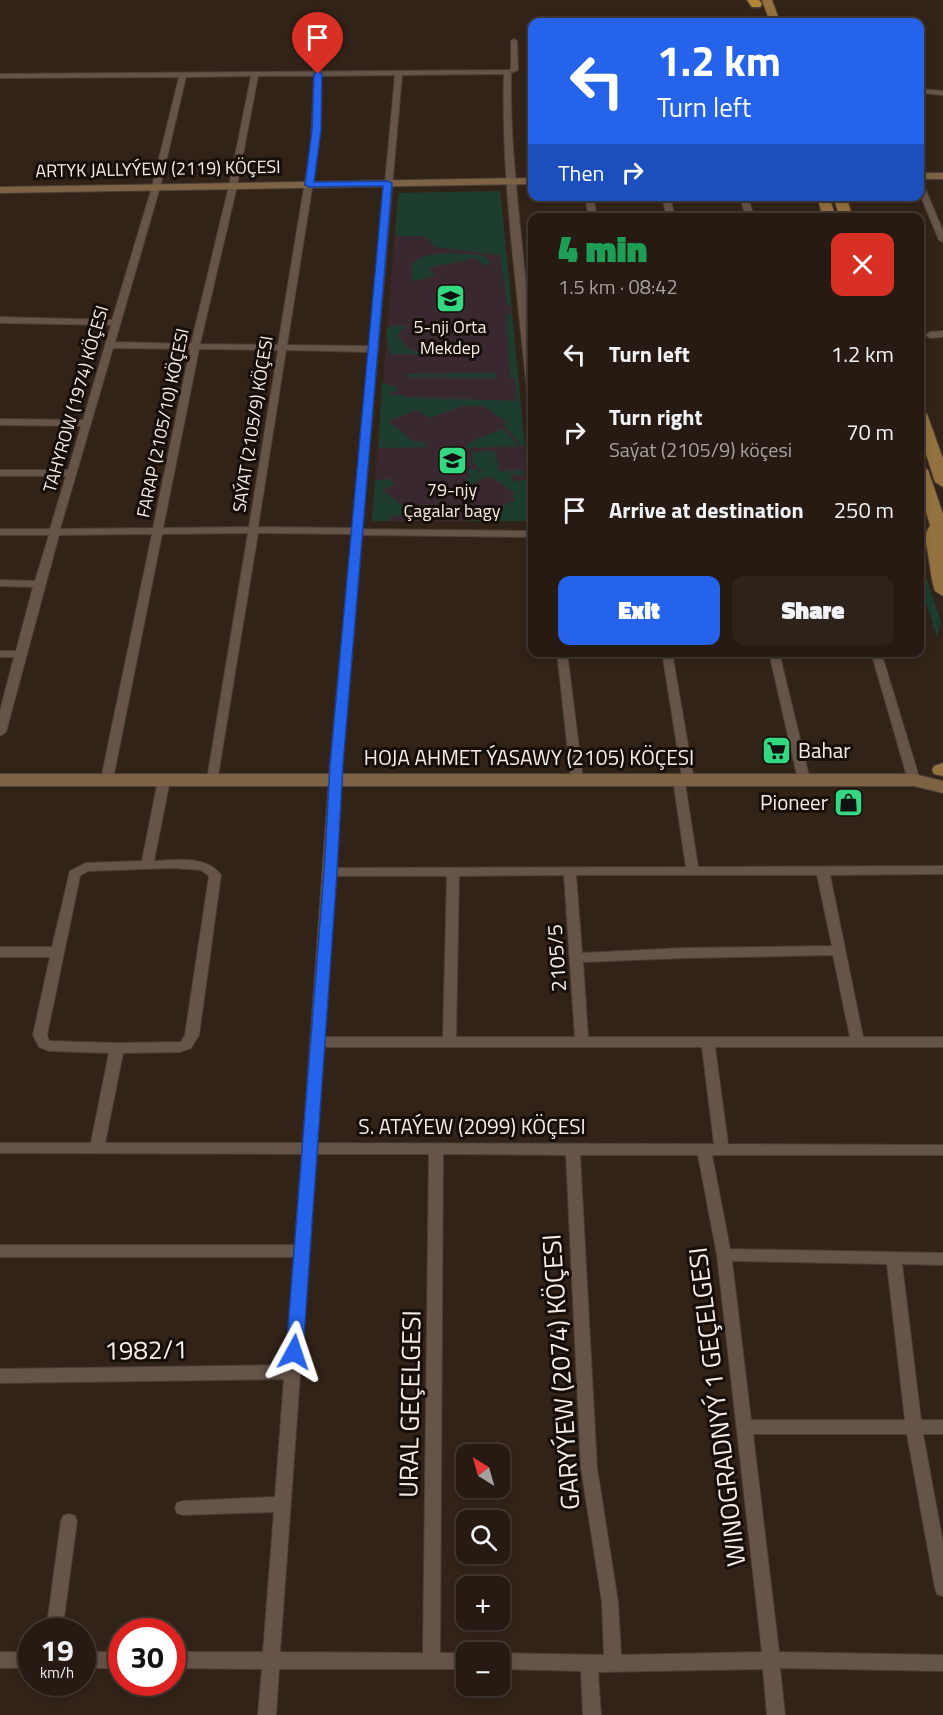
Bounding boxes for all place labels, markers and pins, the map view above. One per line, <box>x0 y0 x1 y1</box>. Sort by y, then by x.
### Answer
pin <box>292 12 343 74</box>
school or university icon: 5-nji Orta Mekdep <box>434 282 466 314</box>
place label: 5-nji Orta Mekdep <box>414 313 486 361</box>
school or university icon: 79-njy Çagalar bagy <box>436 445 468 477</box>
place label: 79-njy Çagalar bagy <box>404 476 501 524</box>
place label: Bahar <box>798 734 851 766</box>
supermarket icon: Bahar <box>761 735 793 767</box>
place label: Pioneer <box>760 786 828 818</box>
shop icon: Pioneer <box>833 787 865 819</box>

